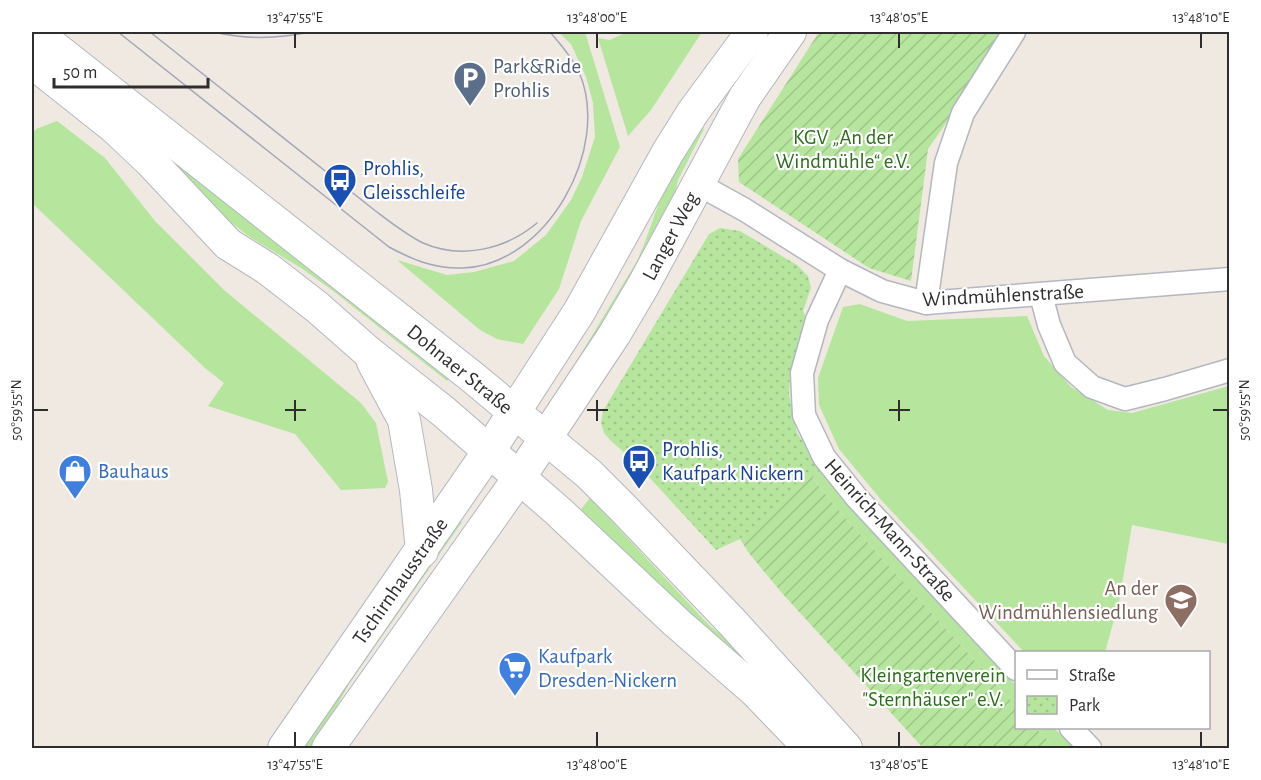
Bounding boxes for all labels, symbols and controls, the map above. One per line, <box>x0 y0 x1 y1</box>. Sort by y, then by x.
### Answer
text: 13°47'55"E <box>267 10 323 25</box>
text: 13°48'00"E <box>567 10 627 25</box>
text: 13°48'05"E <box>870 10 928 25</box>
text: 13°48'10"E <box>1172 10 1230 25</box>
scale bar <box>54 51 208 89</box>
place label: Park&Ride Prohlis <box>493 56 581 101</box>
parking icon: Park&Ride Prohlis <box>452 60 488 107</box>
text: 50 m <box>63 64 97 82</box>
park label: KGV „An der Windmühle“ e.V. <box>776 127 910 172</box>
place label: Prohlis, Gleisschleife <box>363 158 466 203</box>
bus stop icon: Prohlis, Gleisschleife <box>322 162 358 209</box>
street label: Langer Weg <box>638 188 703 284</box>
street label: Windmühlenstraße <box>922 281 1084 310</box>
street label: Dohnaer Straße <box>403 321 517 418</box>
text: 50°59'55"N <box>9 379 24 441</box>
text: 50°59'55"N <box>1237 379 1252 441</box>
place label: Prohlis, Kaufpark Nickern <box>662 439 804 484</box>
bus stop icon: Prohlis, Kaufpark Nickern <box>621 443 657 490</box>
shop icon: Bauhaus <box>57 453 93 500</box>
street label: Heinrich-Mann-Straße <box>820 455 959 606</box>
place label: Bauhaus <box>98 461 169 482</box>
street label: Tschirnhausstraße <box>349 514 452 649</box>
place label: An der Windmühlensiedlung <box>978 578 1159 623</box>
school or university icon: An der Windmühlensiedlung <box>1163 582 1199 629</box>
place label: Kaufpark Dresden-Nickern <box>538 646 677 691</box>
supermarket icon: Kaufpark Dresden-Nickern <box>497 650 533 697</box>
legend <box>1015 651 1210 729</box>
park label: Kleingartenverein "Sternhäuser" e.V. <box>860 665 1006 710</box>
text: Straße <box>1069 667 1115 685</box>
text: Park <box>1069 697 1101 715</box>
text: 13°47'55"E <box>267 757 323 772</box>
text: 13°48'00"E <box>567 757 627 772</box>
text: 13°48'05"E <box>870 757 928 772</box>
text: 13°48'10"E <box>1172 757 1230 772</box>

